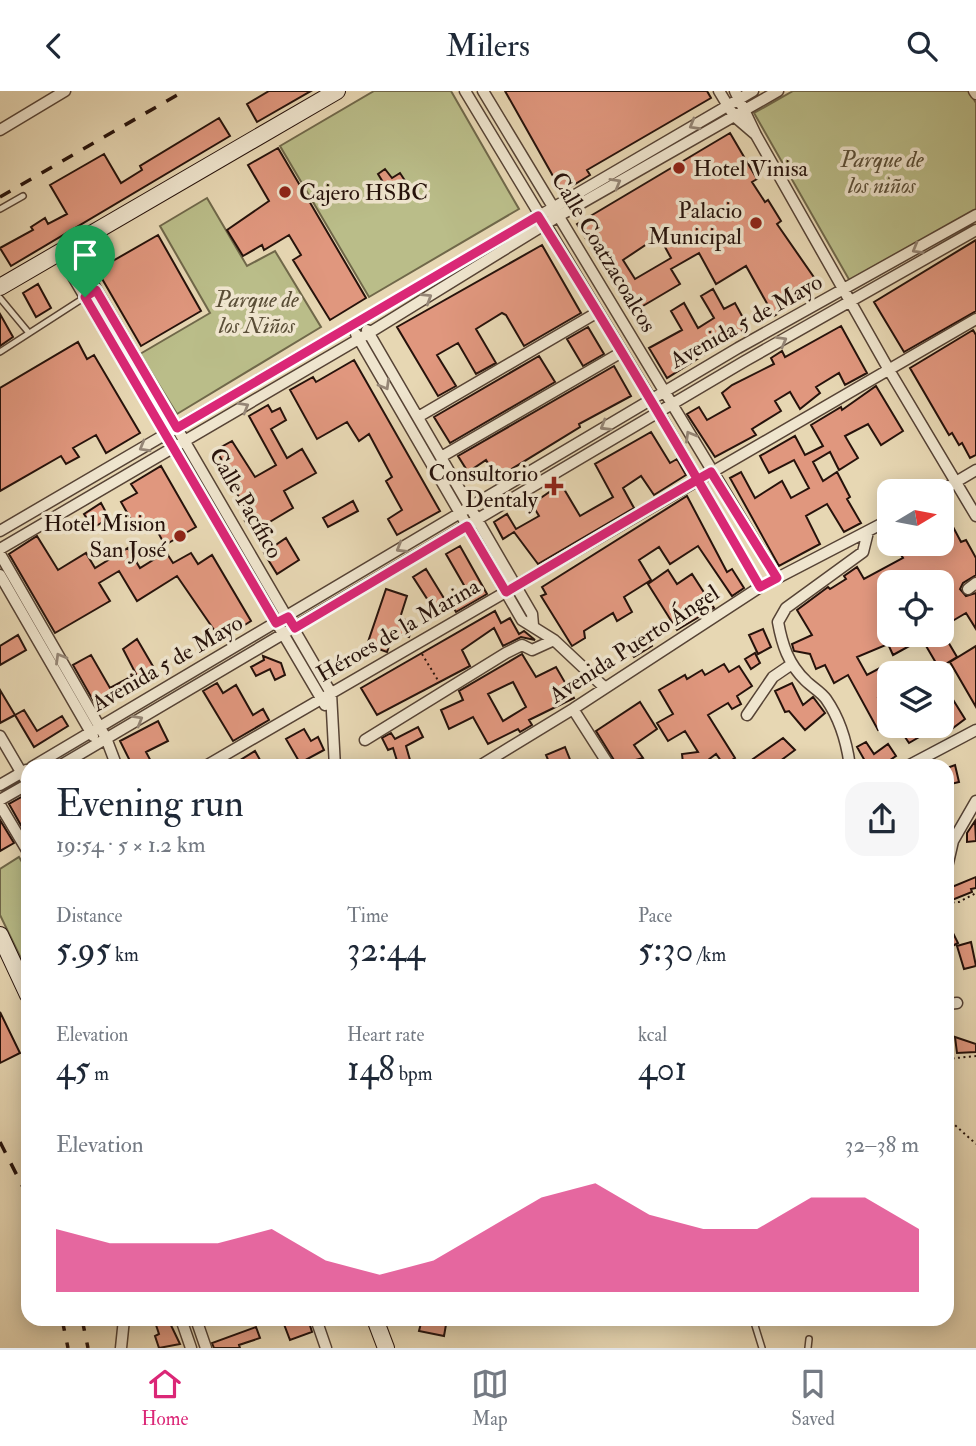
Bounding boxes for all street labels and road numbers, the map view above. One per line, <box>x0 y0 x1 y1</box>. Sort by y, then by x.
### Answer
street label: Calle Coatzacoalcos <box>545 167 663 337</box>
street label: Avenida 5 de Mayo <box>664 267 827 375</box>
street label: Calle Pacífico <box>203 442 289 564</box>
street label: Héroes de la Marina <box>311 571 485 688</box>
street label: Avenida Puerto Ángel <box>543 578 725 710</box>
street label: Avenida 5 de Mayo <box>85 608 248 719</box>

